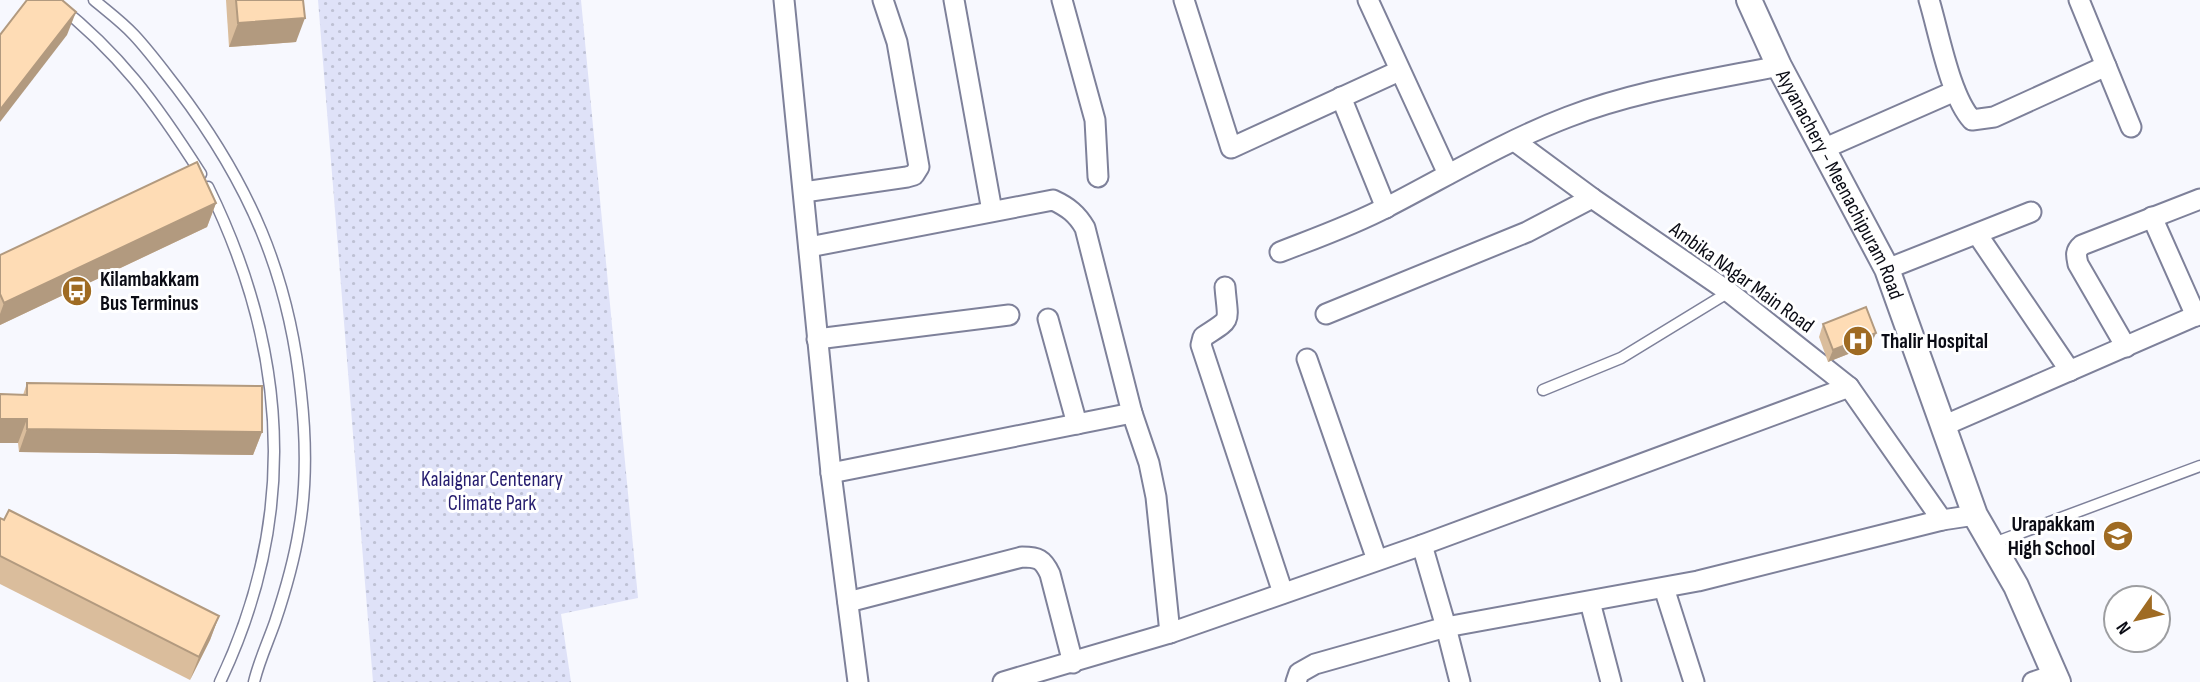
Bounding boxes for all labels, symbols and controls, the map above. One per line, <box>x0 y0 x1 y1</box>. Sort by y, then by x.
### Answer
street label: Ayyanachery - Meenachipuram Road <box>1770 65 1909 303</box>
street label: Ambika NAgar Main Road <box>1664 216 1819 338</box>
place label: Kilambakkam Bus Terminus <box>100 267 199 316</box>
bus stop icon: Kilambakkam Bus Terminus <box>60 274 94 308</box>
hospital icon: Thalir Hospital <box>1841 324 1875 358</box>
place label: Thalir Hospital <box>1881 329 1988 354</box>
park label: Kalaignar Centenary Climate Park <box>421 467 563 516</box>
place label: Urapakkam High School <box>2008 512 2095 561</box>
school or university icon: Urapakkam High School <box>2101 519 2135 553</box>
north arrow <box>2102 584 2172 654</box>
text: N <box>2112 617 2137 638</box>

